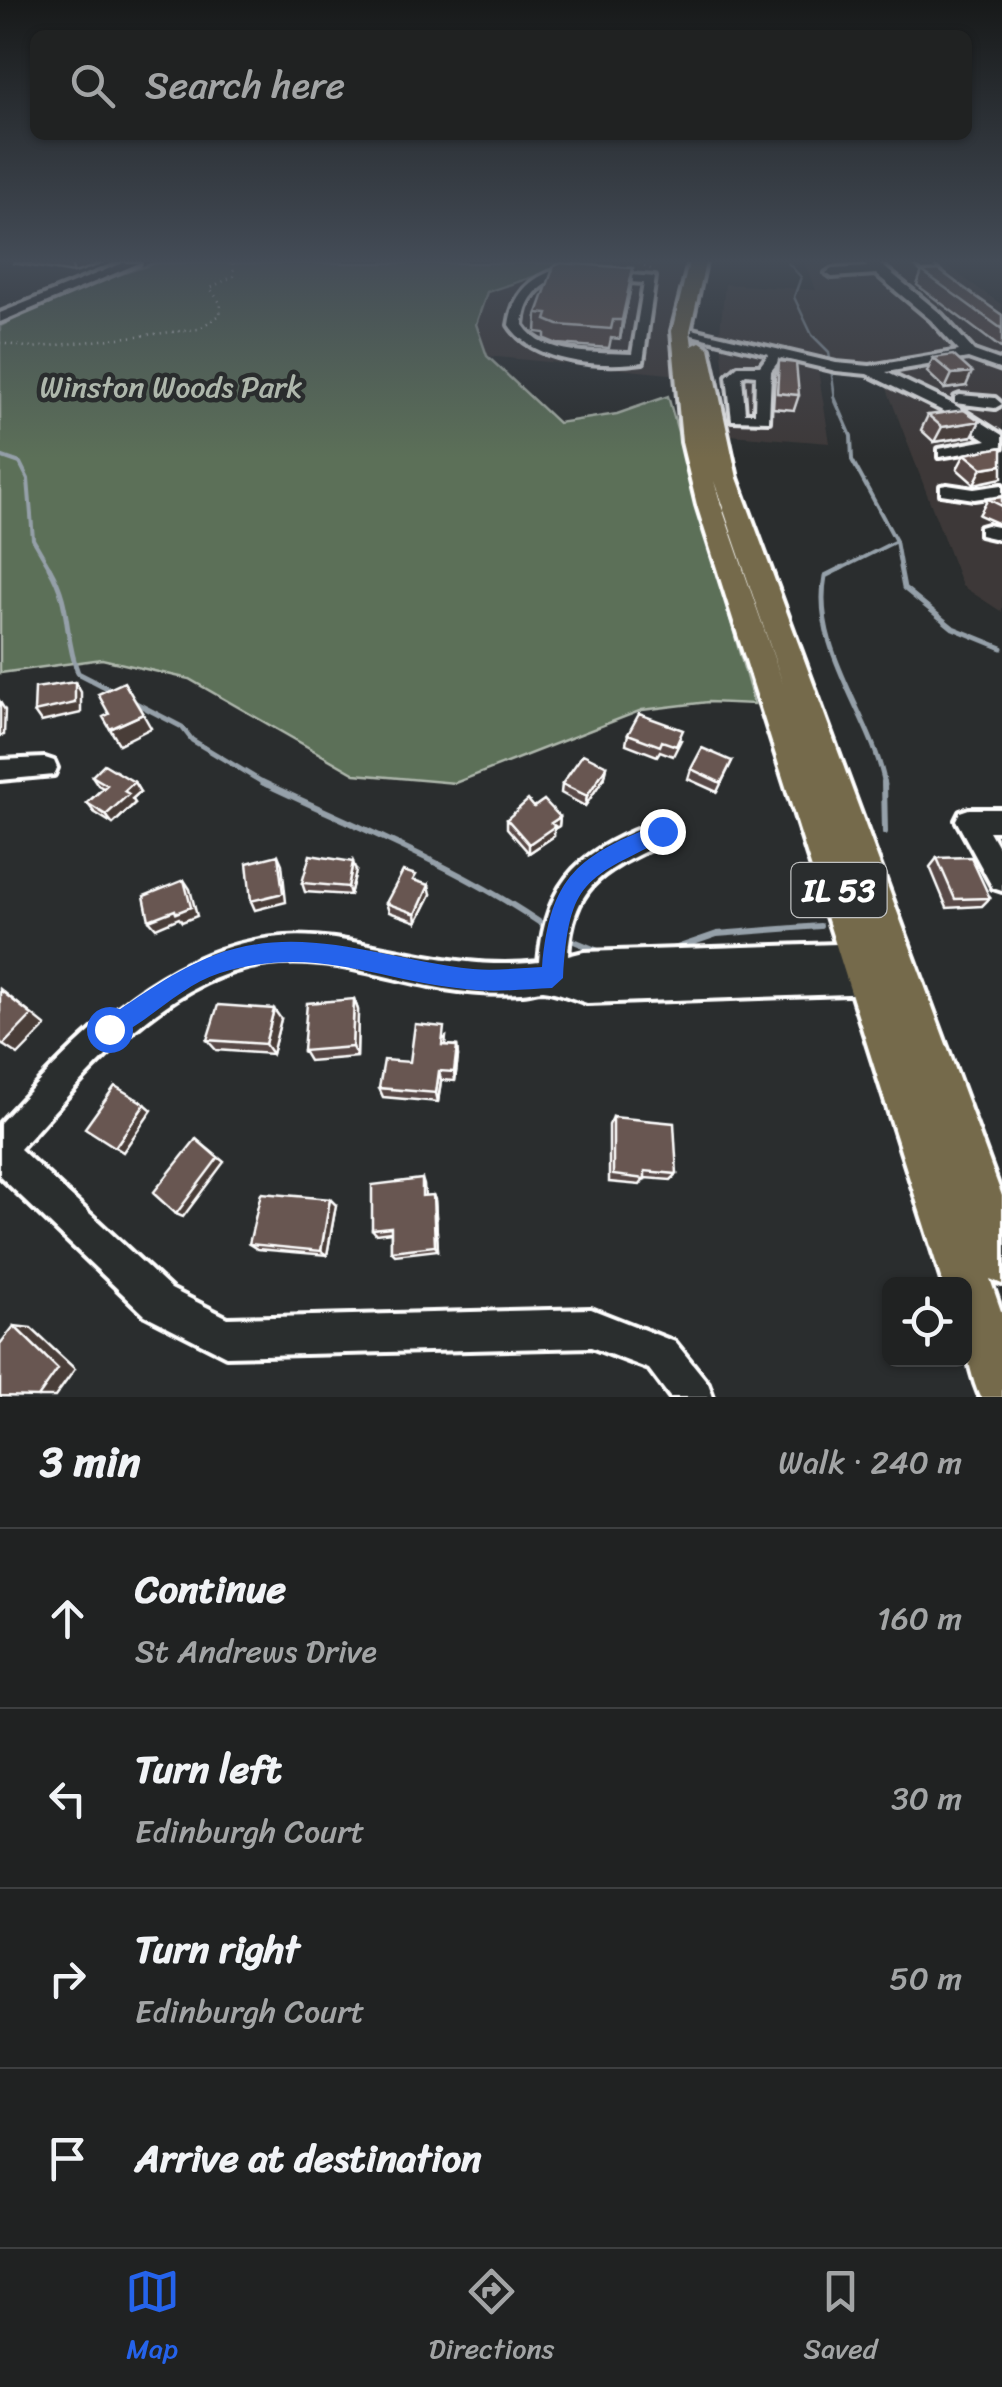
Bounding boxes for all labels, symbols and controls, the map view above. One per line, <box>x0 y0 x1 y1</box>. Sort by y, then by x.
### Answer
search box <box>30 30 972 140</box>
text: Search here <box>145 52 345 119</box>
icon: search <box>65 58 120 113</box>
park label: Winston Woods Park <box>40 360 302 414</box>
route end <box>640 809 686 855</box>
road number: IL 53 <box>792 863 886 917</box>
route start <box>87 1007 133 1053</box>
map controls <box>882 1277 972 1367</box>
button: locate <box>882 1277 972 1367</box>
text: 3 min <box>40 1425 140 1499</box>
text: Walk · 240 m <box>778 1434 962 1491</box>
text: Continue <box>135 1556 286 1623</box>
text: 160 m <box>877 1590 962 1647</box>
icon: ahead <box>40 1591 95 1646</box>
text: St Andrews Drive <box>135 1623 377 1680</box>
text: Turn left <box>135 1736 281 1803</box>
text: 30 m <box>891 1770 962 1827</box>
icon: left <box>40 1771 95 1826</box>
text: Edinburgh Court <box>135 1803 364 1860</box>
text: Turn right <box>135 1916 300 1983</box>
text: 50 m <box>889 1950 962 2007</box>
icon: right <box>40 1951 95 2006</box>
text: Edinburgh Court <box>135 1983 364 2040</box>
text: Arrive at destination <box>135 2125 482 2192</box>
icon: arrive <box>40 2131 95 2186</box>
tab: Map <box>125 2264 180 2373</box>
tab: Directions <box>429 2264 554 2373</box>
tab: Saved <box>804 2264 877 2373</box>

